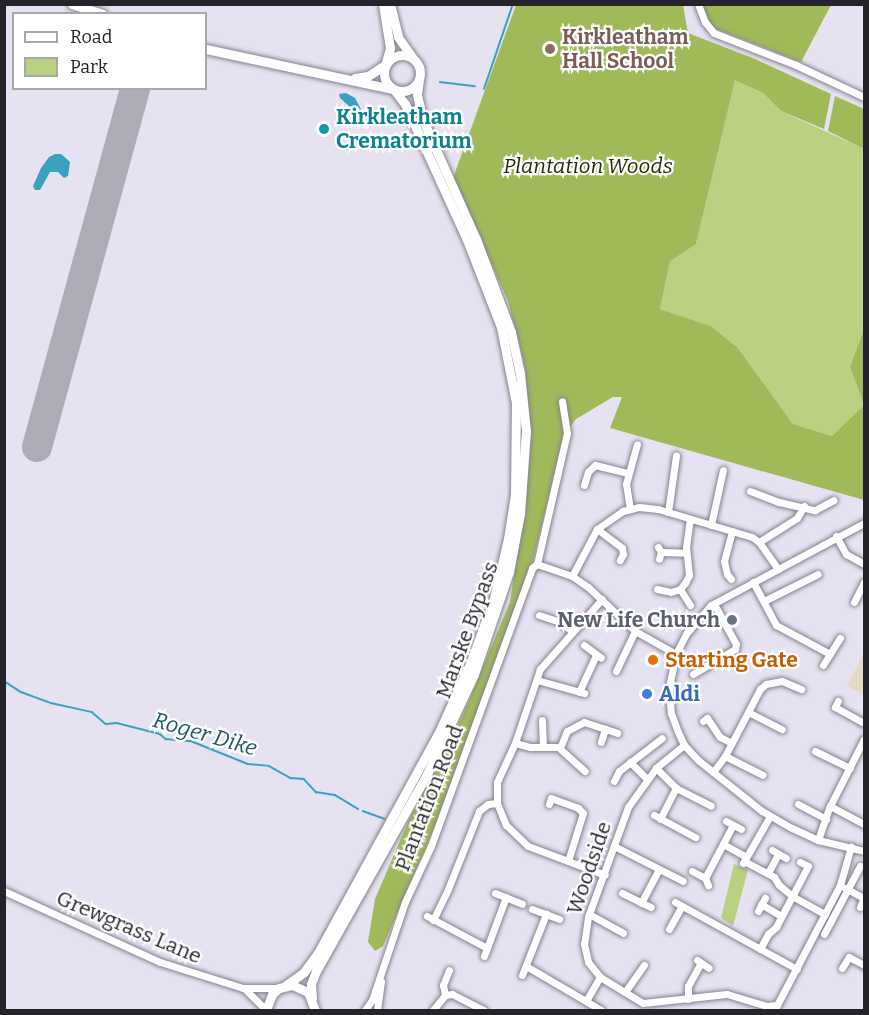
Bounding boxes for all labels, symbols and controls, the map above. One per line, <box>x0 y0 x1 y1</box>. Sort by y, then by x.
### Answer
legend <box>12 12 207 90</box>
place label: Kirkleatham Hall School <box>562 24 689 74</box>
text: Road <box>70 26 112 48</box>
marker: Kirkleatham Hall School <box>543 42 557 56</box>
text: Park <box>70 56 108 78</box>
place label: Kirkleatham Crematorium <box>336 104 471 154</box>
marker: Kirkleatham Crematorium <box>317 122 331 136</box>
park label: Plantation Woods <box>503 153 673 179</box>
street label: Marske Bypass <box>431 558 503 702</box>
place label: New Life Church <box>557 607 720 633</box>
marker: New Life Church <box>725 613 739 627</box>
place label: Starting Gate <box>665 647 798 673</box>
marker: Starting Gate <box>646 653 660 667</box>
place label: Aldi <box>659 681 700 707</box>
marker: Aldi <box>640 687 654 701</box>
water label: Roger Dike <box>150 707 260 761</box>
street label: Plantation Road <box>390 721 468 875</box>
street label: Woodside <box>561 818 617 918</box>
street label: Grewgrass Lane <box>53 885 205 969</box>

